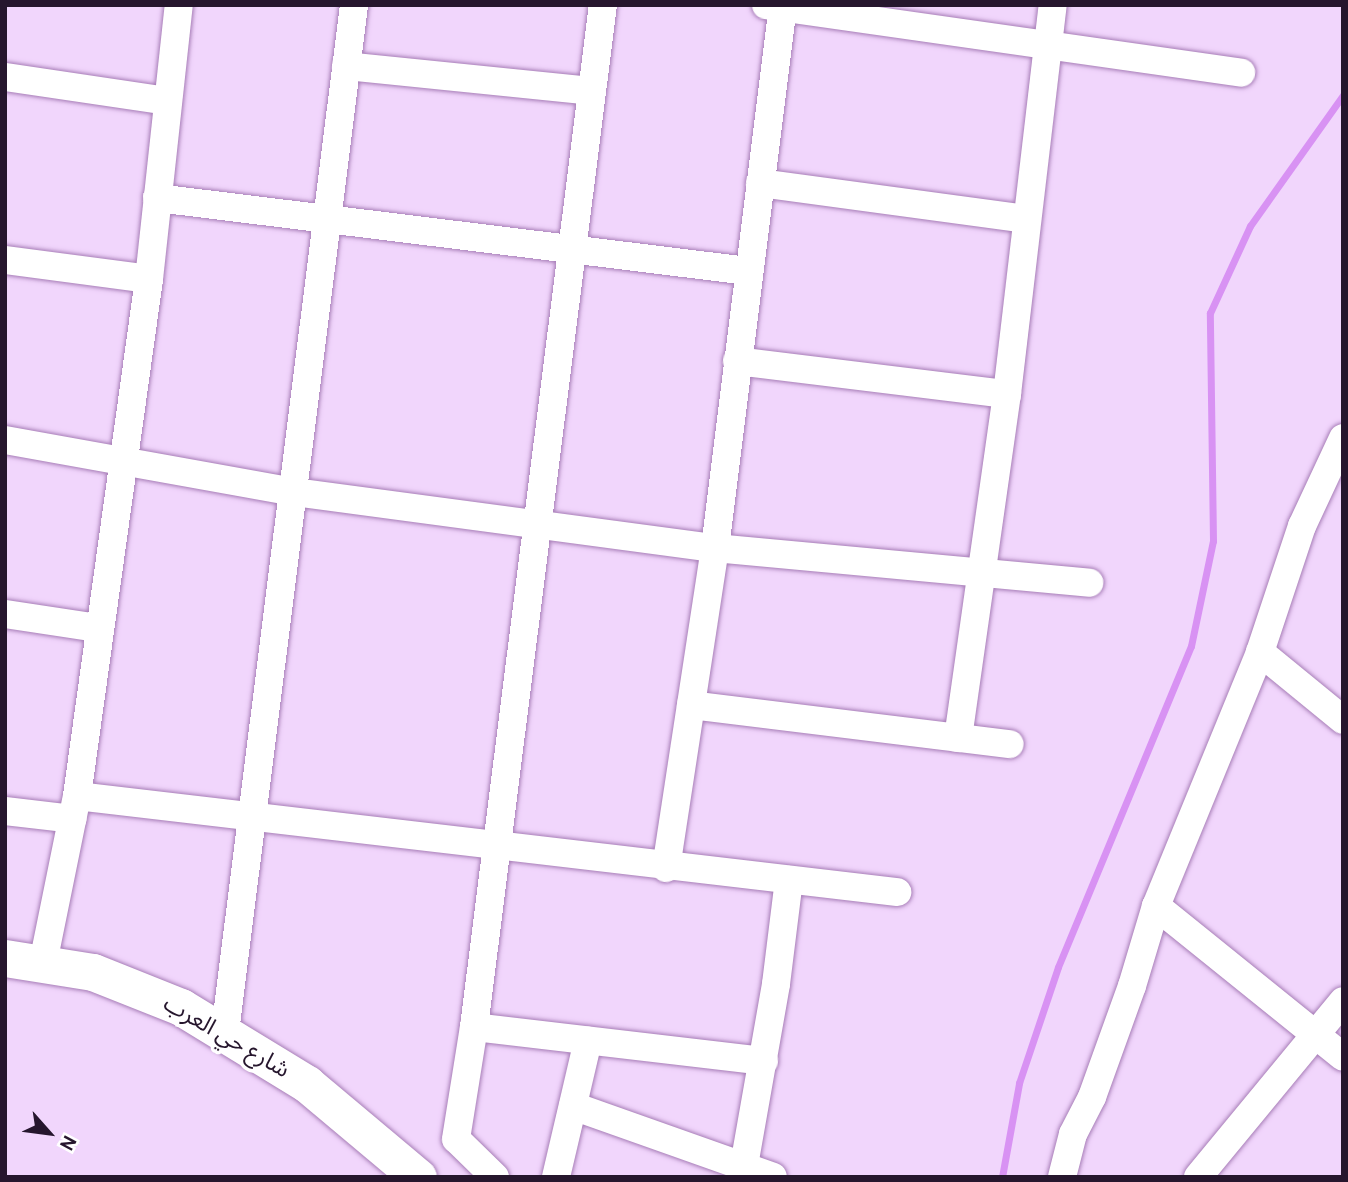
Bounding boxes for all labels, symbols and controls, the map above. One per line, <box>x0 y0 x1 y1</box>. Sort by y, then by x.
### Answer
street label: شارع حي العرب <box>159 989 295 1083</box>
north arrow <box>14 1098 84 1168</box>
text: N <box>55 1132 81 1154</box>

